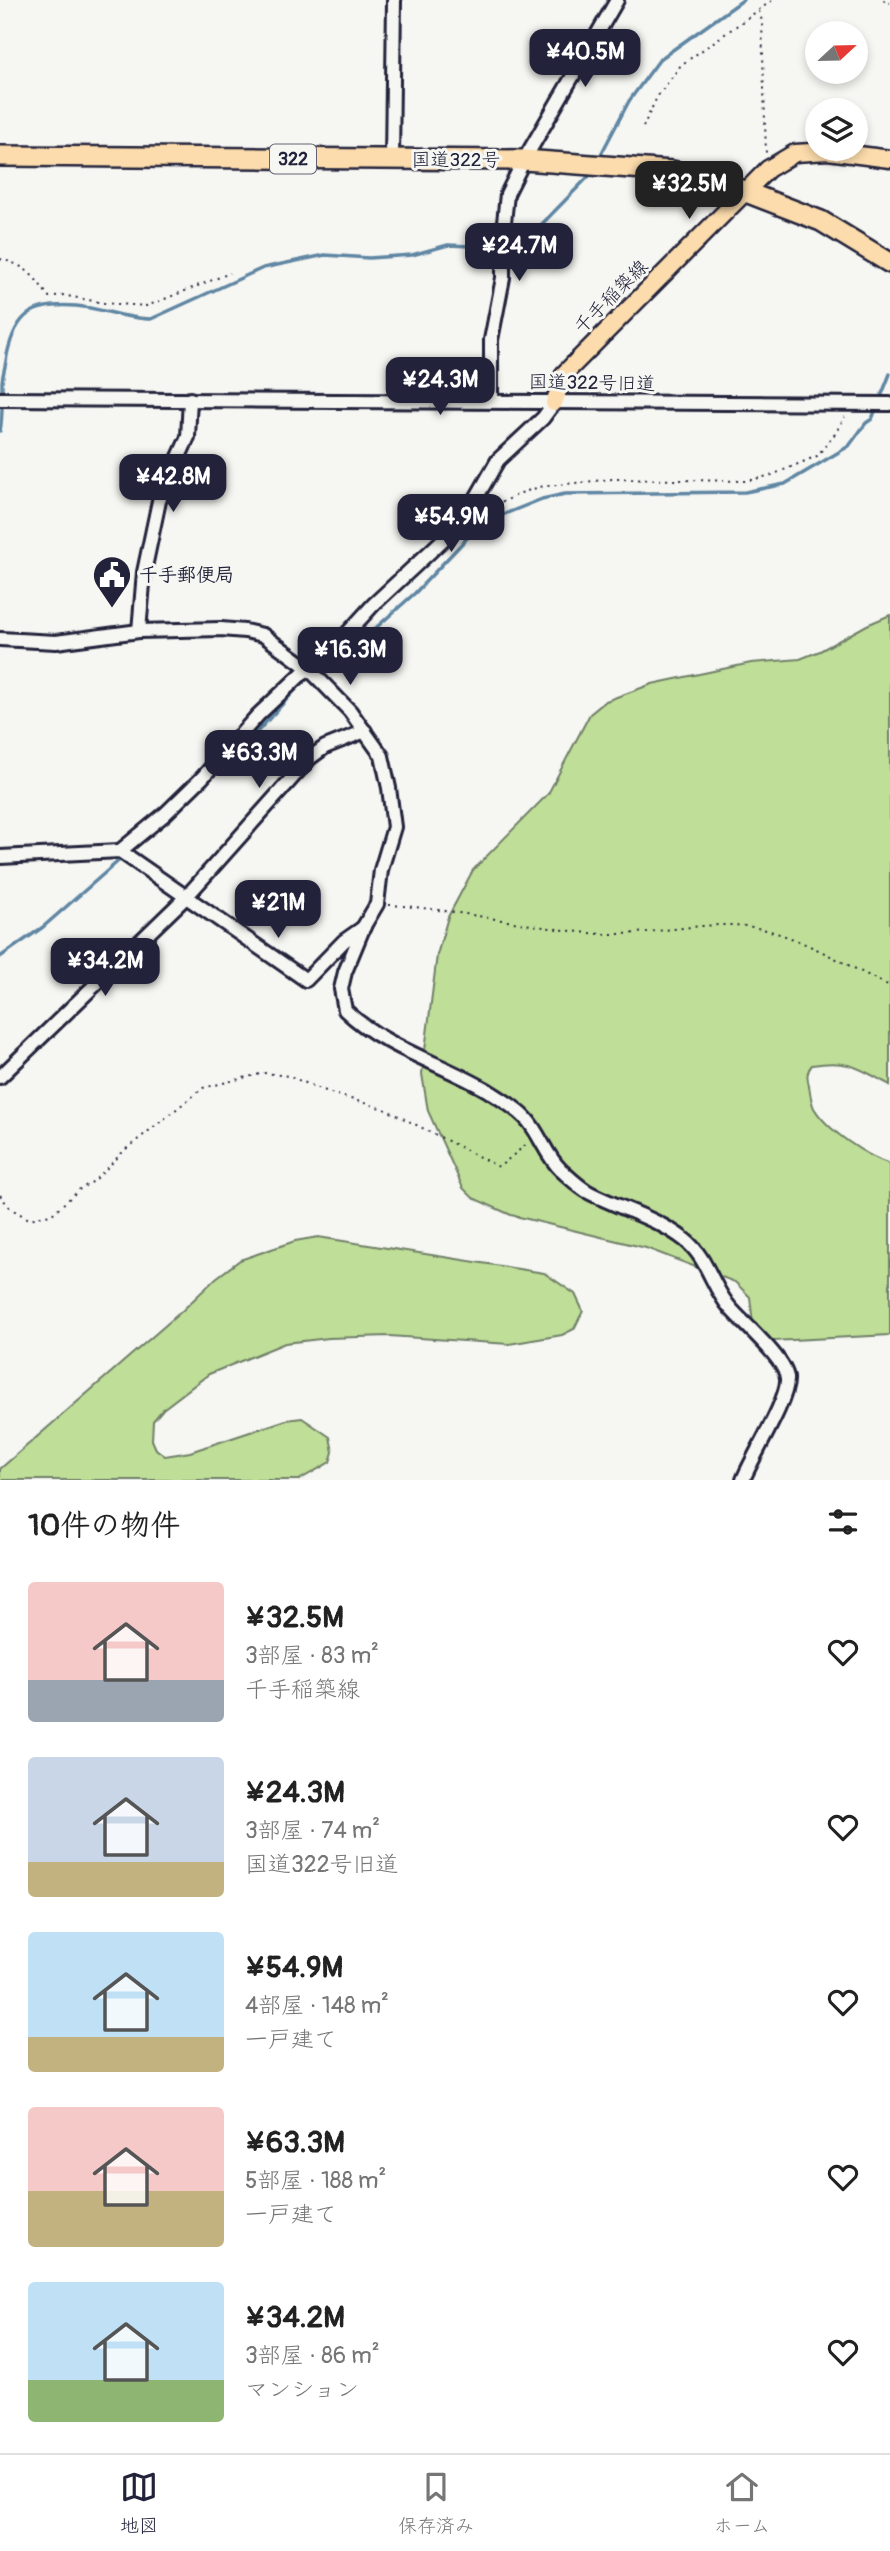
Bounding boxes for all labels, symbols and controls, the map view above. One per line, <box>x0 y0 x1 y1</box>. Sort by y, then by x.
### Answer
north arrow <box>805 21 868 84</box>
map controls <box>805 21 868 161</box>
pin: ¥40.5M <box>528 29 642 89</box>
text: ¥40.5M <box>545 37 625 66</box>
button: layers <box>805 98 868 161</box>
road number: 322 <box>270 144 316 174</box>
street label: 国道322号 <box>412 148 500 172</box>
pin: ¥32.5M <box>632 162 746 221</box>
text: ¥32.5M <box>651 169 727 198</box>
pin: ¥24.7M <box>462 224 576 283</box>
text: ¥24.7M <box>481 231 557 260</box>
street label: 千手稲築線 <box>569 255 653 339</box>
pin: ¥24.3M <box>383 358 497 417</box>
text: ¥24.3M <box>402 365 478 394</box>
street label: 国道322号旧道 <box>528 370 656 396</box>
pin: ¥42.8M <box>116 454 230 514</box>
text: ¥42.8M <box>135 462 211 491</box>
pin: ¥54.9M <box>394 494 508 554</box>
text: ¥54.9M <box>413 502 489 531</box>
public building icon: 千手郵便局 <box>91 554 133 609</box>
place label: 千手郵便局 <box>139 563 234 587</box>
pin: ¥16.3M <box>293 628 407 687</box>
text: ¥16.3M <box>314 635 386 664</box>
pin: ¥63.3M <box>202 730 316 790</box>
text: ¥63.3M <box>221 738 297 767</box>
pin: ¥21M <box>237 880 319 940</box>
text: ¥21M <box>251 888 305 917</box>
pin: ¥34.2M <box>48 939 162 998</box>
text: ¥34.2M <box>67 946 143 975</box>
icon: filters <box>824 1503 862 1541</box>
text: 10件の物件 <box>28 1507 180 1544</box>
text: ¥32.5M <box>245 1599 344 1636</box>
icon: home <box>84 1610 168 1694</box>
icon: heart <box>824 1633 862 1671</box>
text: 3部屋 · 83 m² <box>245 1641 379 1670</box>
text: 千手稲築線 <box>245 1675 360 1704</box>
text: ¥24.3M <box>245 1774 345 1811</box>
icon: home <box>84 1785 168 1869</box>
icon: heart <box>824 1808 862 1846</box>
text: 3部屋 · 74 m² <box>245 1816 380 1845</box>
text: 国道322号旧道 <box>245 1850 399 1879</box>
text: ¥54.9M <box>245 1949 343 1986</box>
icon: home <box>84 1960 168 2044</box>
icon: heart <box>824 1983 862 2021</box>
text: 4部屋 · 148 m² <box>245 1991 389 2020</box>
text: 一戸建て <box>245 2025 337 2054</box>
text: ¥63.3M <box>245 2124 345 2161</box>
icon: home <box>84 2135 168 2219</box>
icon: heart <box>824 2158 862 2196</box>
text: 5部屋 · 188 m² <box>245 2166 386 2195</box>
text: 一戸建て <box>245 2200 337 2229</box>
text: ¥34.2M <box>245 2299 345 2336</box>
icon: home <box>84 2310 168 2394</box>
icon: heart <box>824 2333 862 2371</box>
text: 3部屋 · 86 m² <box>245 2341 380 2370</box>
text: マンション <box>245 2375 359 2404</box>
tab: 地図 <box>120 2468 158 2538</box>
tab: 保存済み <box>398 2468 474 2538</box>
tab: ホーム <box>714 2468 770 2538</box>

